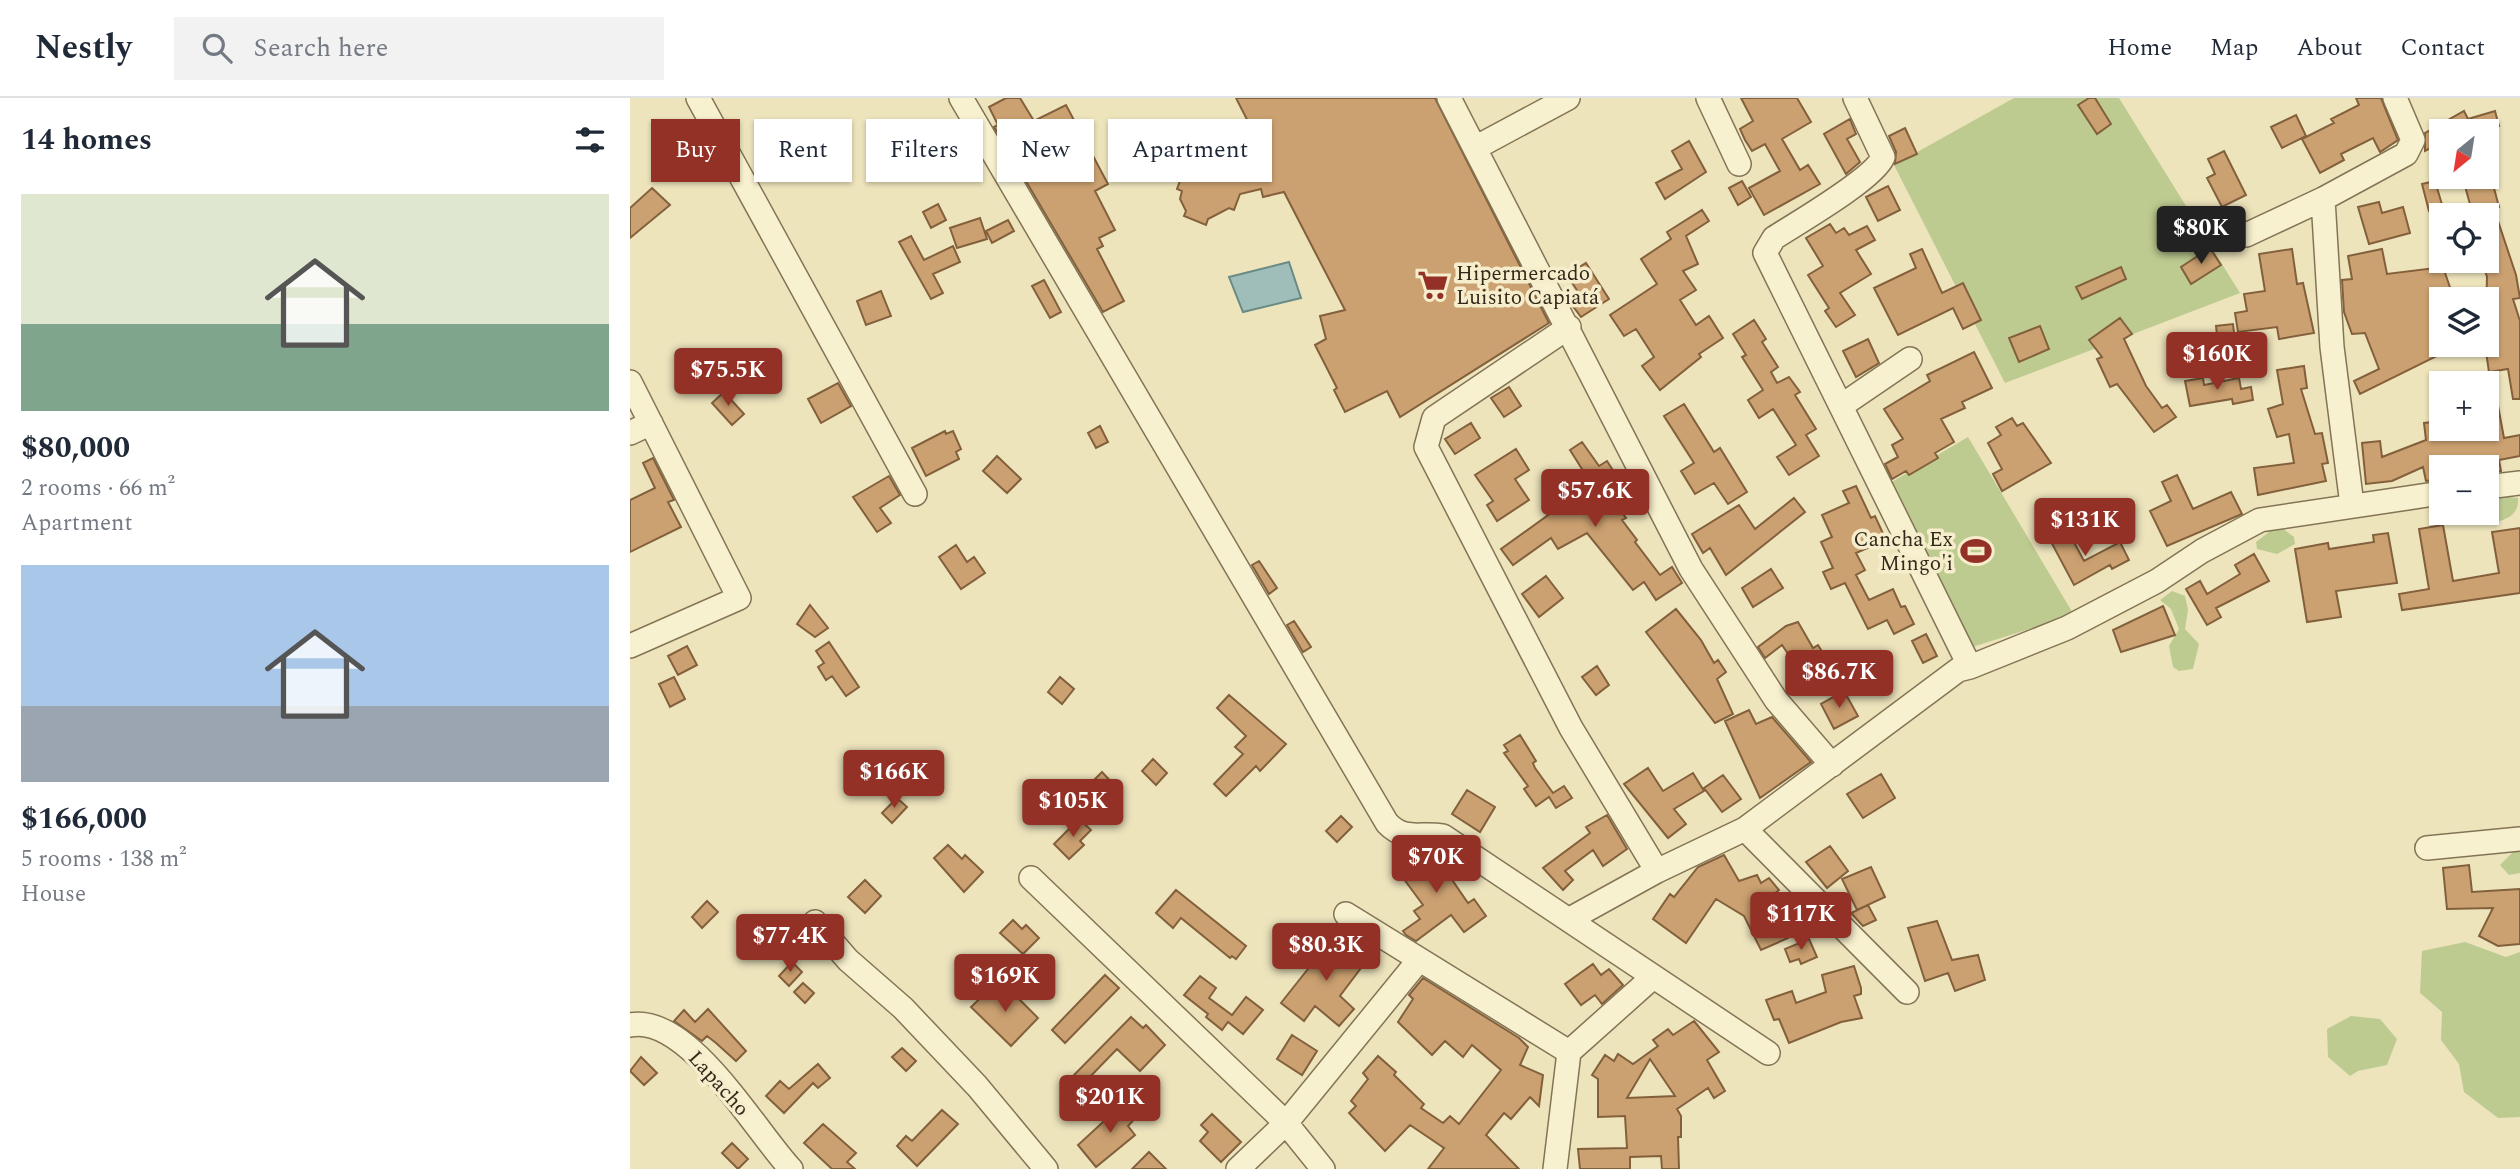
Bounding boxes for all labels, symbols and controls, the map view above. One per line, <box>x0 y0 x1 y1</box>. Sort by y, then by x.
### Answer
search box <box>174 17 664 80</box>
text: Nestly <box>35 23 132 73</box>
text: Search here <box>254 28 388 68</box>
icon: search <box>198 29 236 67</box>
text: Home <box>2107 30 2172 66</box>
text: Map <box>2210 30 2258 66</box>
text: About <box>2296 30 2362 66</box>
text: Contact <box>2400 30 2485 66</box>
text: 14 homes <box>21 117 152 163</box>
chip: Buy <box>651 119 740 182</box>
chip: Rent <box>754 119 852 182</box>
chip: Filters <box>866 119 983 182</box>
chip: New <box>997 119 1094 182</box>
chip: Apartment <box>1108 119 1272 182</box>
north arrow <box>2429 119 2499 189</box>
map controls <box>2429 119 2499 525</box>
icon: filters <box>571 121 609 159</box>
button: locate <box>2429 203 2499 273</box>
pin: $80K <box>2160 206 2242 266</box>
text: $80K <box>2173 211 2229 246</box>
icon: home <box>252 240 378 366</box>
place label: Hipermercado Luisito Capiatá <box>1456 258 1600 314</box>
supermarket icon: Hipermercado Luisito Capiatá <box>1416 268 1450 302</box>
button: layers <box>2429 287 2499 357</box>
pin: $160K <box>2168 332 2266 392</box>
text: $160K <box>2182 337 2252 372</box>
pin: $75.5K <box>671 348 785 408</box>
text: $75.5K <box>690 353 766 388</box>
button: + <box>2429 371 2499 441</box>
text: $80,000 <box>21 425 130 471</box>
button: − <box>2429 455 2499 525</box>
pin: $57.6K <box>1538 470 1652 529</box>
text: 2 rooms · 66 m² <box>21 471 175 506</box>
text: $57.6K <box>1557 474 1633 509</box>
pin: $131K <box>2036 498 2134 558</box>
text: $131K <box>2050 503 2120 538</box>
text: Apartment <box>21 506 133 541</box>
place label: Cancha Ex Mingo'i <box>1853 524 1953 580</box>
sports icon: Cancha Ex Mingo'i <box>1959 534 1993 568</box>
icon: home <box>252 611 378 737</box>
pin: $86.7K <box>1782 650 1896 710</box>
text: $86.7K <box>1801 655 1877 690</box>
pin: $166K <box>845 750 943 810</box>
text: $166K <box>859 755 929 790</box>
pin: $105K <box>1024 780 1122 839</box>
text: $105K <box>1038 784 1108 819</box>
text: $166,000 <box>21 796 147 842</box>
pin: $70K <box>1395 836 1477 895</box>
text: $70K <box>1408 840 1464 875</box>
text: 5 rooms · 138 m² <box>21 842 187 877</box>
text: House <box>21 877 86 912</box>
pin: $117K <box>1752 892 1850 952</box>
text: $117K <box>1766 897 1836 932</box>
pin: $77.4K <box>733 914 847 974</box>
text: $77.4K <box>752 919 828 954</box>
pin: $80.3K <box>1269 924 1383 983</box>
text: $80.3K <box>1288 928 1364 963</box>
pin: $169K <box>956 954 1054 1014</box>
text: $169K <box>970 959 1040 994</box>
street label: Lapacho <box>680 1043 757 1124</box>
pin: $201K <box>1061 1076 1159 1135</box>
text: $201K <box>1075 1080 1145 1115</box>

